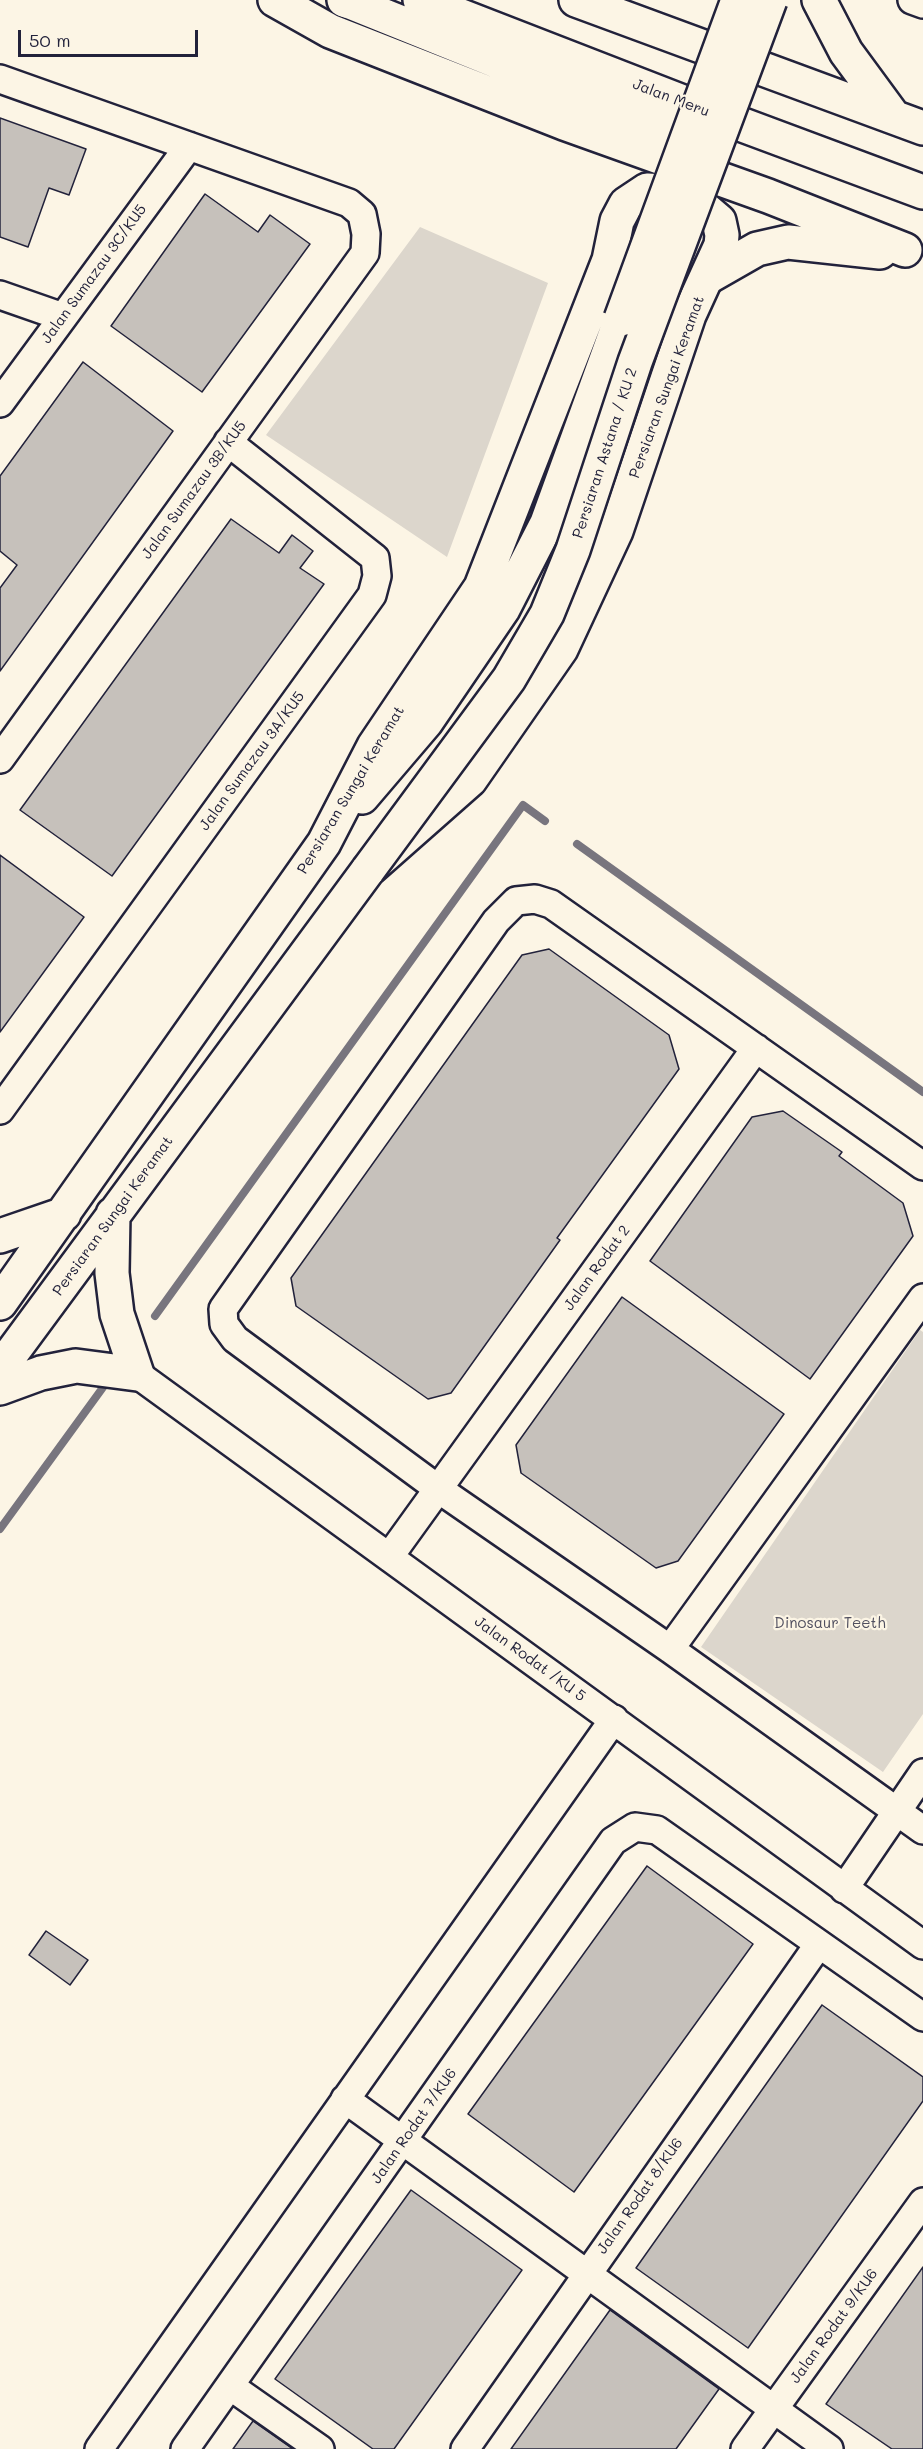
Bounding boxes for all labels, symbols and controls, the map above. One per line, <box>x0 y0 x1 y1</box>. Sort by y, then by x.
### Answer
scale bar <box>21 18 201 56</box>
text: 50 m <box>29 28 71 52</box>
street label: Jalan Meru <box>630 75 712 121</box>
street label: Jalan Sumazau 3C/KU5 <box>37 201 151 347</box>
street label: Persiaran Sungai Keramat <box>626 293 708 481</box>
street label: Persiaran Astana / KU 2 <box>569 365 641 541</box>
street label: Jalan Sumazau 3B/KU5 <box>138 417 250 563</box>
street label: Jalan Sumazau 3A/KU5 <box>196 688 308 834</box>
street label: Persiaran Sungai Keramat <box>294 703 408 877</box>
street label: Persiaran Sungai Keramat <box>49 1133 177 1299</box>
street label: Jalan Rodat 2 <box>560 1222 634 1314</box>
street label: Jalan Rodat /KU 5 <box>471 1613 589 1705</box>
park label: Dinosaur Teeth <box>774 1614 886 1632</box>
street label: Jalan Rodat 7/KU6 <box>367 2065 461 2187</box>
street label: Jalan Rodat 8/KU6 <box>593 2134 687 2258</box>
street label: Jalan Rodat 9/KU6 <box>786 2265 882 2387</box>

